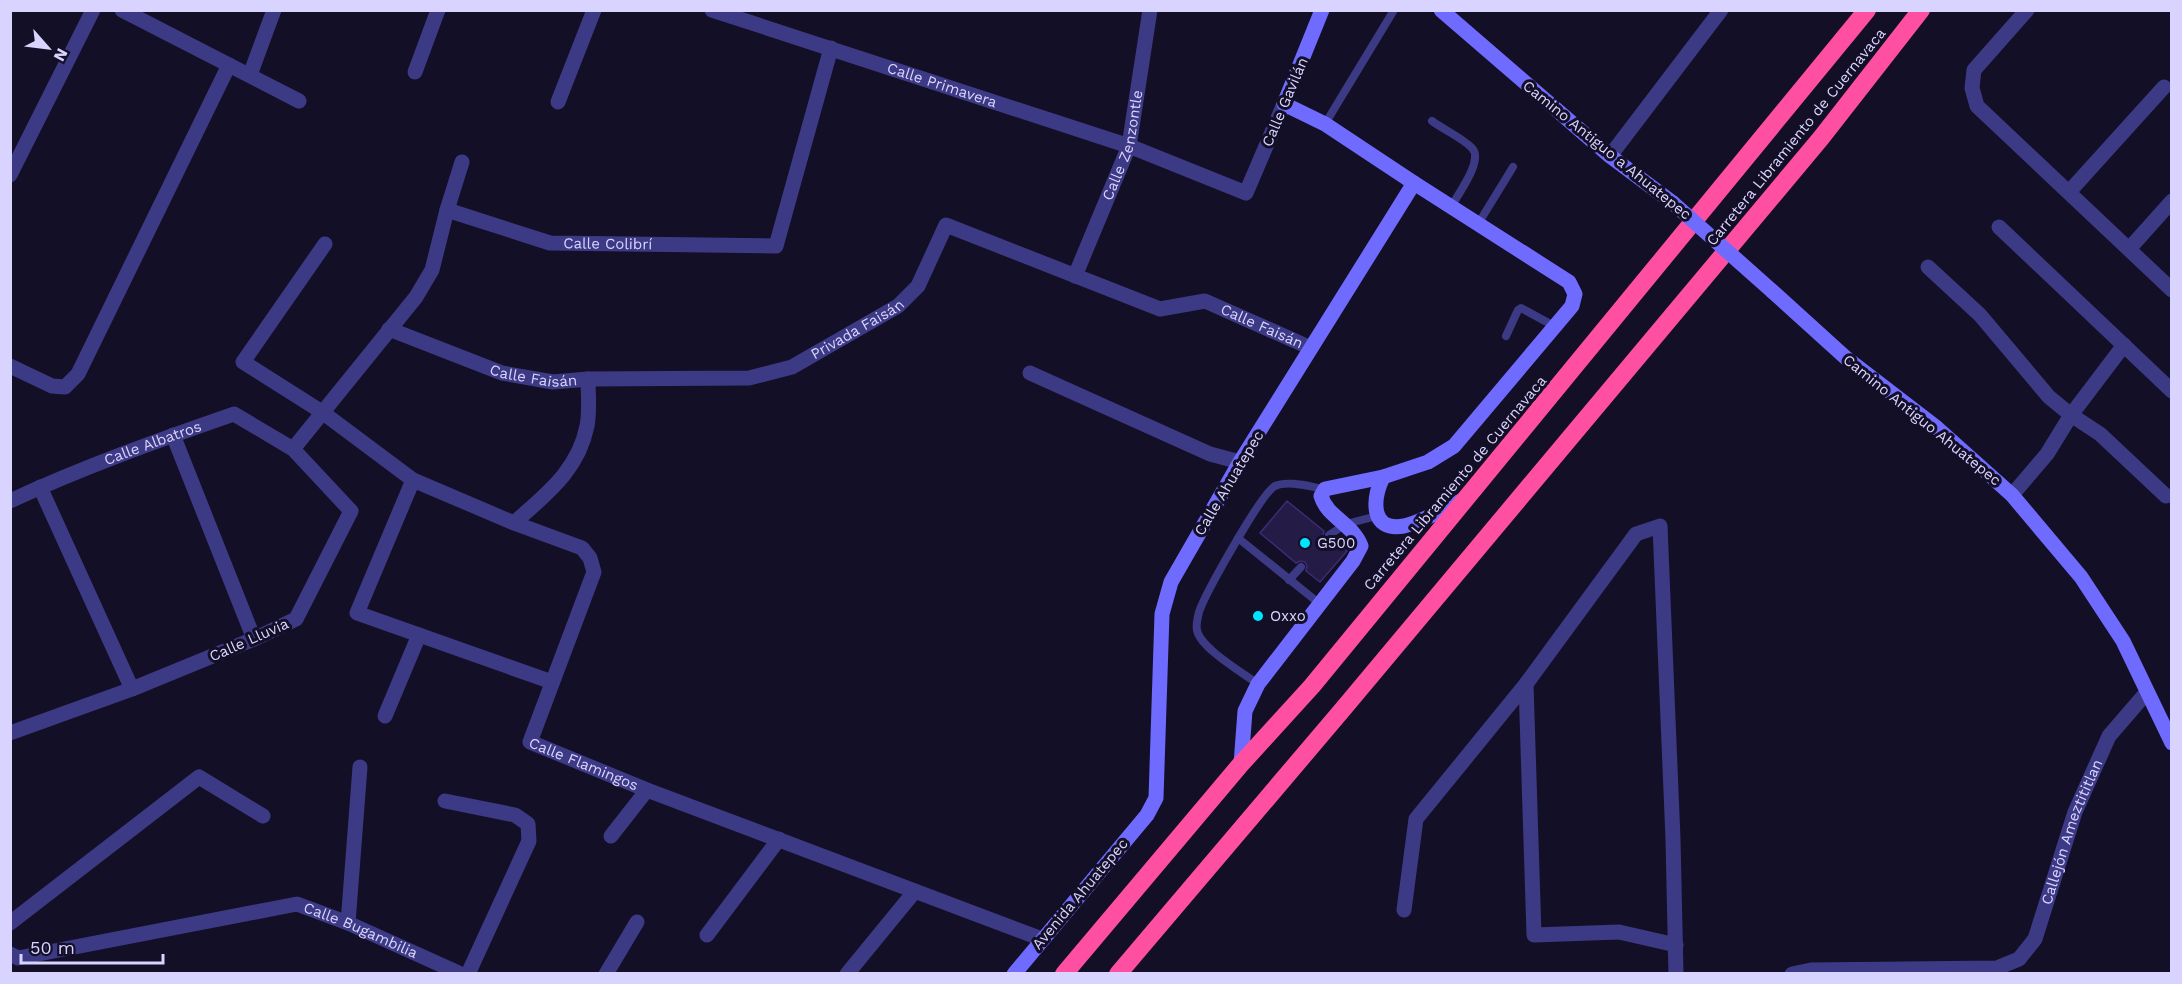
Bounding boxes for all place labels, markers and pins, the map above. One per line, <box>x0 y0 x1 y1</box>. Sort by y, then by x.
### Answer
place label: G500 <box>1317 534 1355 552</box>
marker: G500 <box>1298 536 1312 550</box>
place label: Oxxo <box>1270 607 1306 625</box>
marker: Oxxo <box>1251 609 1265 623</box>

